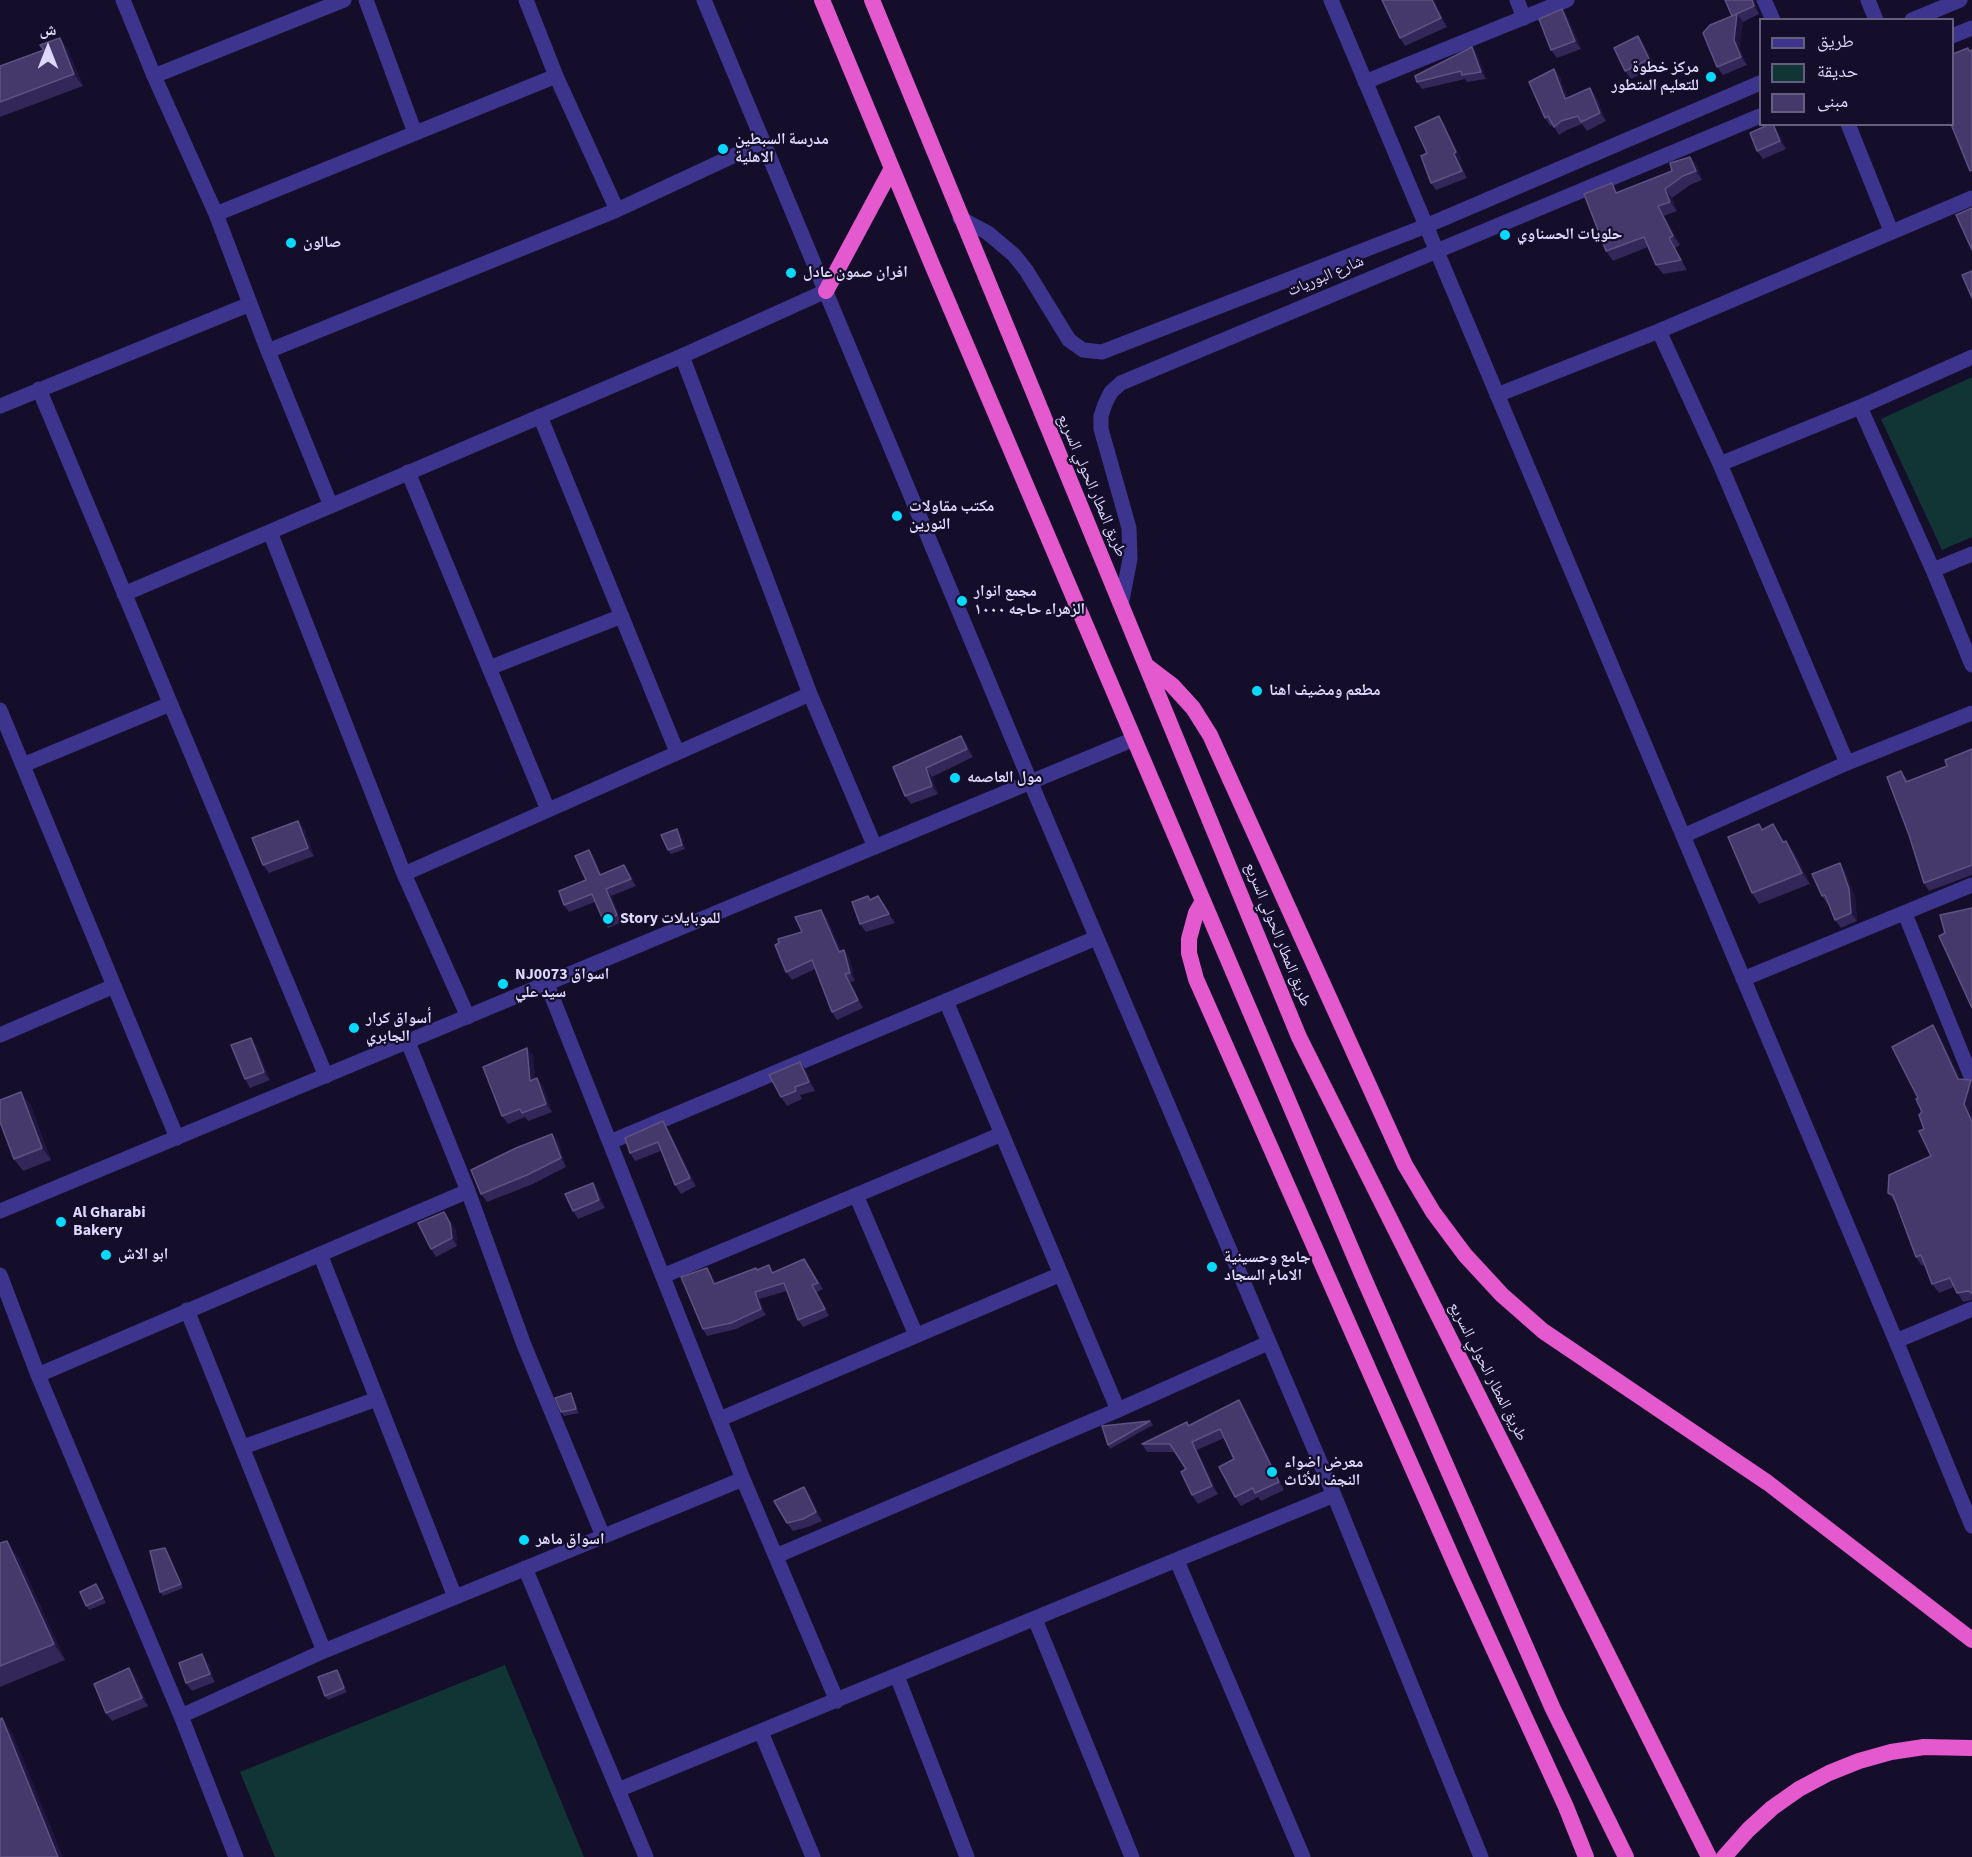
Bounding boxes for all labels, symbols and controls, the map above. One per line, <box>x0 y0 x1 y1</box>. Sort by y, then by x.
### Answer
north arrow <box>18 18 78 78</box>
legend <box>1759 18 1954 126</box>
text: ش <box>40 19 56 41</box>
text: طريق <box>1817 29 1854 54</box>
place label: مركز خطوة للتعليم المتطور <box>1611 58 1699 96</box>
text: حديقة <box>1817 59 1858 84</box>
marker: مركز خطوة للتعليم المتطور <box>1704 70 1718 84</box>
text: مبنى <box>1817 89 1848 114</box>
place label: مدرسة السبطين الاهلية <box>735 130 829 168</box>
marker: مدرسة السبطين الاهلية <box>716 142 730 156</box>
place label: حلويات الحسناوي <box>1517 225 1622 245</box>
marker: حلويات الحسناوي <box>1498 228 1512 242</box>
place label: صالون <box>303 233 341 253</box>
marker: صالون <box>284 236 298 250</box>
street label: شارع البوريات <box>1285 252 1367 302</box>
place label: افران صمون عادل <box>803 263 908 283</box>
marker: افران صمون عادل <box>784 266 798 280</box>
street label: طريق المطار الحولي السريع <box>1052 412 1130 560</box>
place label: مكتب مقاولات النورين <box>909 497 994 535</box>
marker: مكتب مقاولات النورين <box>890 509 904 523</box>
place label: مجمع انوار الزهراء حاجه ١٠٠٠ <box>974 582 1085 620</box>
marker: مجمع انوار الزهراء حاجه ١٠٠٠ <box>955 594 969 608</box>
place label: مطعم ومضيف اهنا <box>1269 681 1381 701</box>
marker: مطعم ومضيف اهنا <box>1250 684 1264 698</box>
place label: مول العاصمه <box>967 768 1042 788</box>
marker: مول العاصمه <box>948 771 962 785</box>
street label: طريق المطار الحولي السريع <box>1239 860 1315 1010</box>
place label: Story للموبايلات <box>620 909 720 929</box>
marker: Story للموبايلات <box>601 912 615 926</box>
place label: NJ0073 اسواق سيد علي <box>515 965 609 1003</box>
marker: NJ0073 اسواق سيد علي <box>496 977 510 991</box>
place label: أسواق كرار الجابري <box>366 1009 432 1047</box>
marker: أسواق كرار الجابري <box>347 1021 361 1035</box>
place label: Al Gharabi Bakery <box>73 1203 146 1241</box>
marker: Al Gharabi Bakery <box>54 1215 68 1229</box>
place label: ابو الاش <box>118 1245 168 1265</box>
marker: ابو الاش <box>99 1248 113 1262</box>
place label: جامع وحسينية الامام السجاد <box>1224 1248 1311 1286</box>
marker: جامع وحسينية الامام السجاد <box>1205 1260 1219 1274</box>
street label: طريق المطار الحولي السريع <box>1444 1299 1530 1445</box>
place label: معرض اضواء النجف للأثاث <box>1284 1453 1363 1491</box>
marker: معرض اضواء النجف للأثاث <box>1265 1465 1279 1479</box>
place label: اسواق ماهر <box>536 1530 604 1550</box>
marker: اسواق ماهر <box>517 1533 531 1547</box>

